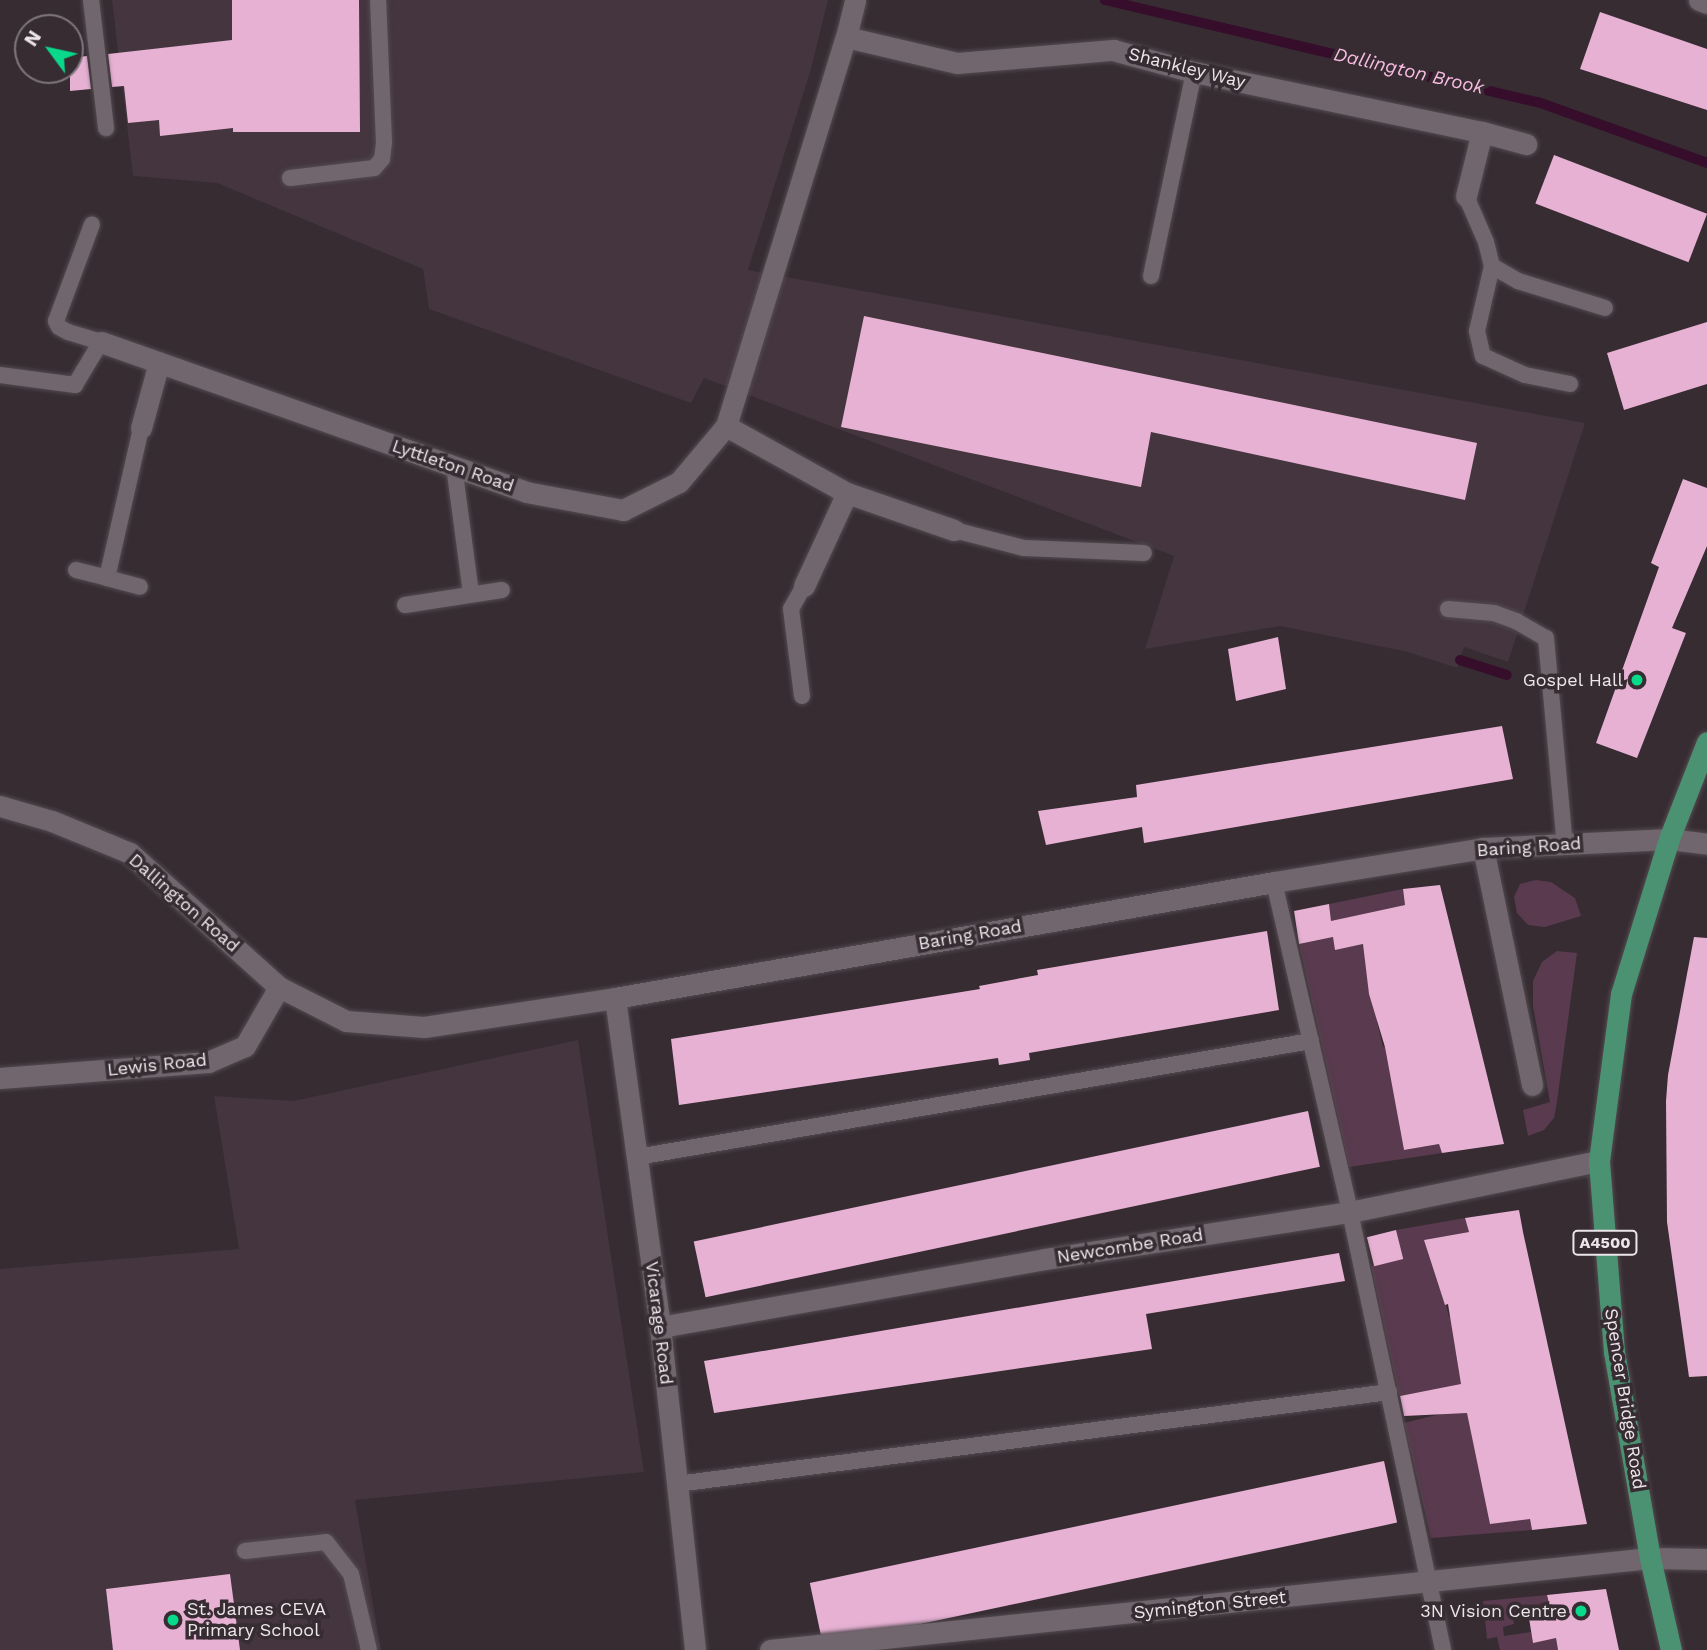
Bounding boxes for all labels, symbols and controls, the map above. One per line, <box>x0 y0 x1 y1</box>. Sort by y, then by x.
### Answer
north arrow <box>14 14 84 84</box>
text: N <box>19 26 46 51</box>
street label: Shankley Way <box>1126 43 1248 93</box>
water label: Dallington Brook <box>1332 43 1486 99</box>
street label: Lyttleton Road <box>389 435 517 497</box>
place label: Gospel Hall <box>1522 669 1623 691</box>
marker: Gospel Hall <box>1629 672 1645 688</box>
street label: Baring Road <box>1476 833 1582 861</box>
street label: Dallington Road <box>124 849 244 957</box>
street label: Baring Road <box>916 915 1024 955</box>
street label: Lewis Road <box>106 1049 208 1081</box>
street label: Newcombe Road <box>1055 1224 1205 1268</box>
road number: A4500 <box>1572 1231 1638 1256</box>
street label: Vicarage Road <box>641 1260 677 1386</box>
street label: Spencer Bridge Road <box>1600 1307 1650 1491</box>
street label: Symington Street <box>1133 1586 1287 1624</box>
place label: St. James CEVA Primary School <box>187 1599 327 1642</box>
place label: 3N Vision Centre <box>1420 1600 1567 1622</box>
marker: 3N Vision Centre <box>1573 1603 1589 1619</box>
marker: St. James CEVA Primary School <box>165 1612 181 1628</box>

